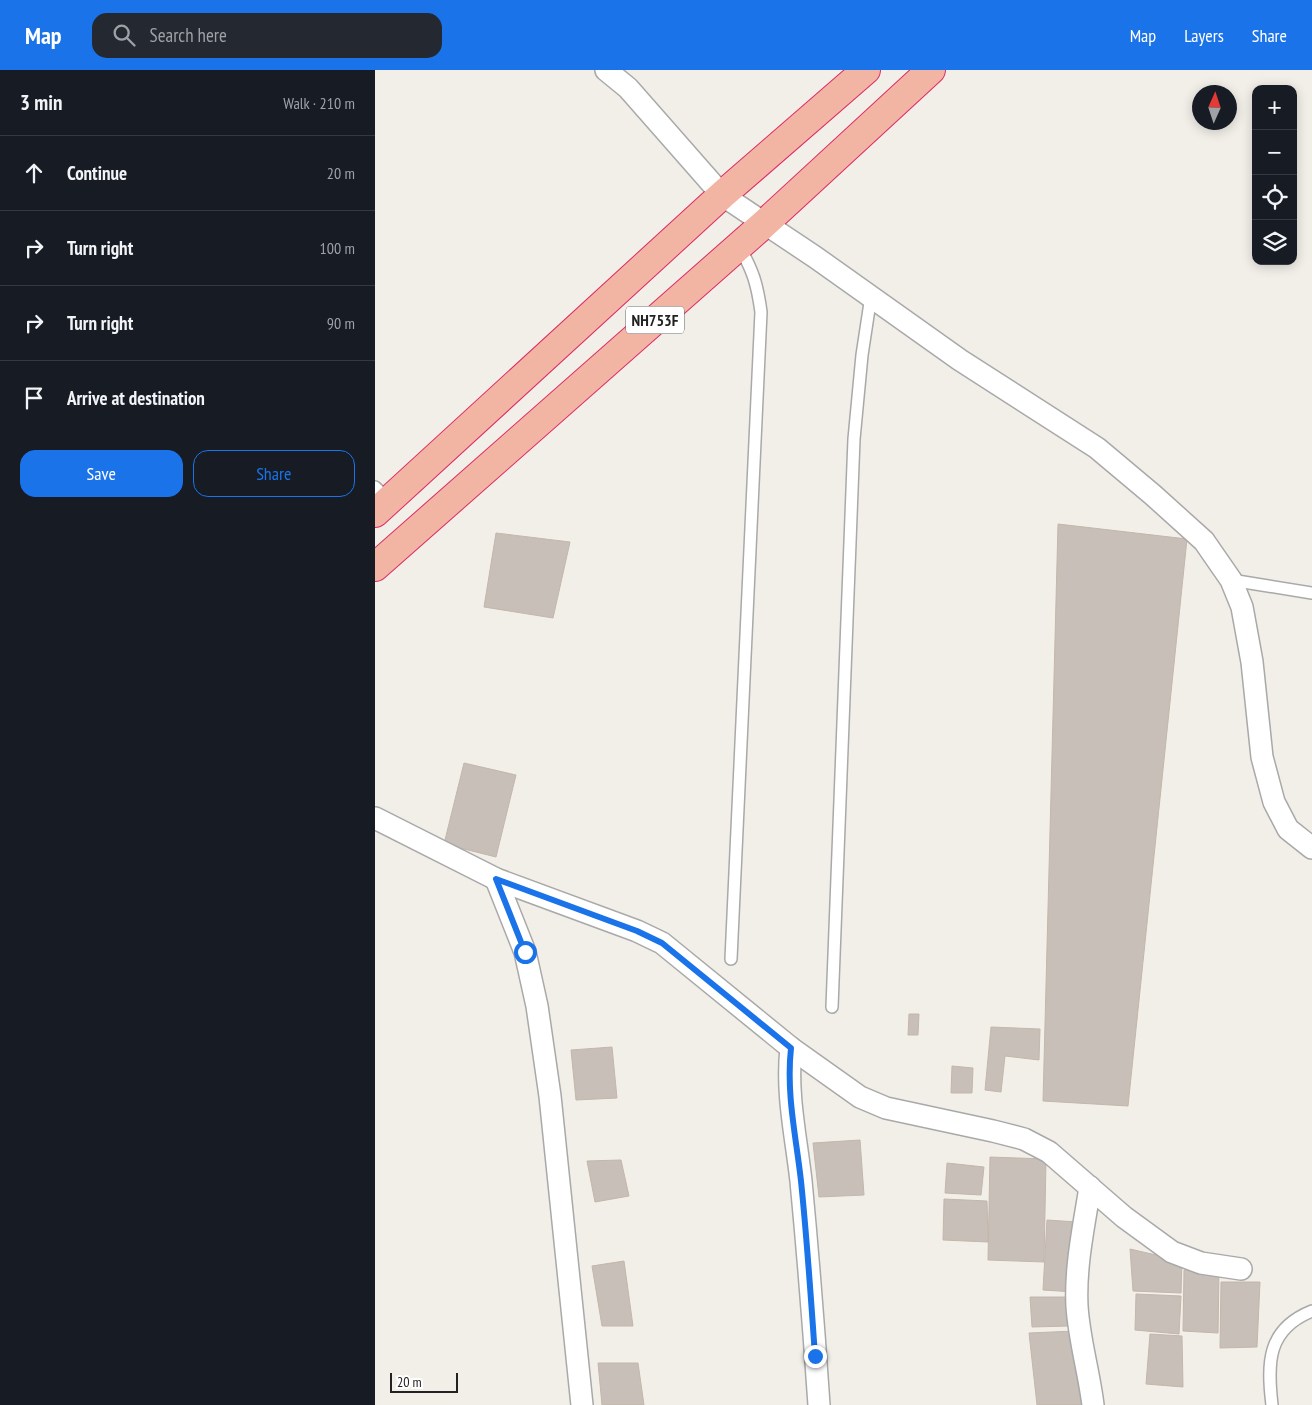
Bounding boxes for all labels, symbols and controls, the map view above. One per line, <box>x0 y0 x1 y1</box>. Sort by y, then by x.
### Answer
search box <box>92 13 442 58</box>
text: Map <box>25 20 62 51</box>
icon: search <box>110 21 138 49</box>
text: Search here <box>150 23 227 47</box>
text: Map <box>1130 24 1156 47</box>
text: Layers <box>1184 24 1224 47</box>
text: Share <box>1252 24 1287 47</box>
north arrow <box>1192 85 1237 130</box>
map controls <box>1252 85 1297 265</box>
button: + <box>1252 85 1297 130</box>
text: 3 min <box>20 89 62 116</box>
text: Walk · 210 m <box>283 93 355 113</box>
button: − <box>1252 130 1297 175</box>
icon: ahead <box>20 159 48 187</box>
text: Continue <box>67 161 127 185</box>
text: 20 m <box>327 163 355 183</box>
button: locate <box>1252 175 1297 220</box>
button: layers <box>1252 220 1297 265</box>
icon: right <box>20 234 48 262</box>
text: Turn right <box>67 236 133 260</box>
text: 100 m <box>320 238 355 258</box>
road number: NH753F <box>626 306 684 334</box>
icon: right <box>20 309 48 337</box>
text: Turn right <box>67 311 133 335</box>
text: 90 m <box>327 313 355 333</box>
icon: arrive <box>20 384 48 412</box>
text: Arrive at destination <box>67 386 205 410</box>
button: Save <box>20 450 183 497</box>
button: Share <box>193 450 355 497</box>
route start <box>514 941 537 964</box>
route end <box>804 1345 827 1368</box>
scale bar <box>390 1370 457 1393</box>
text: 20 m <box>397 1373 422 1391</box>

